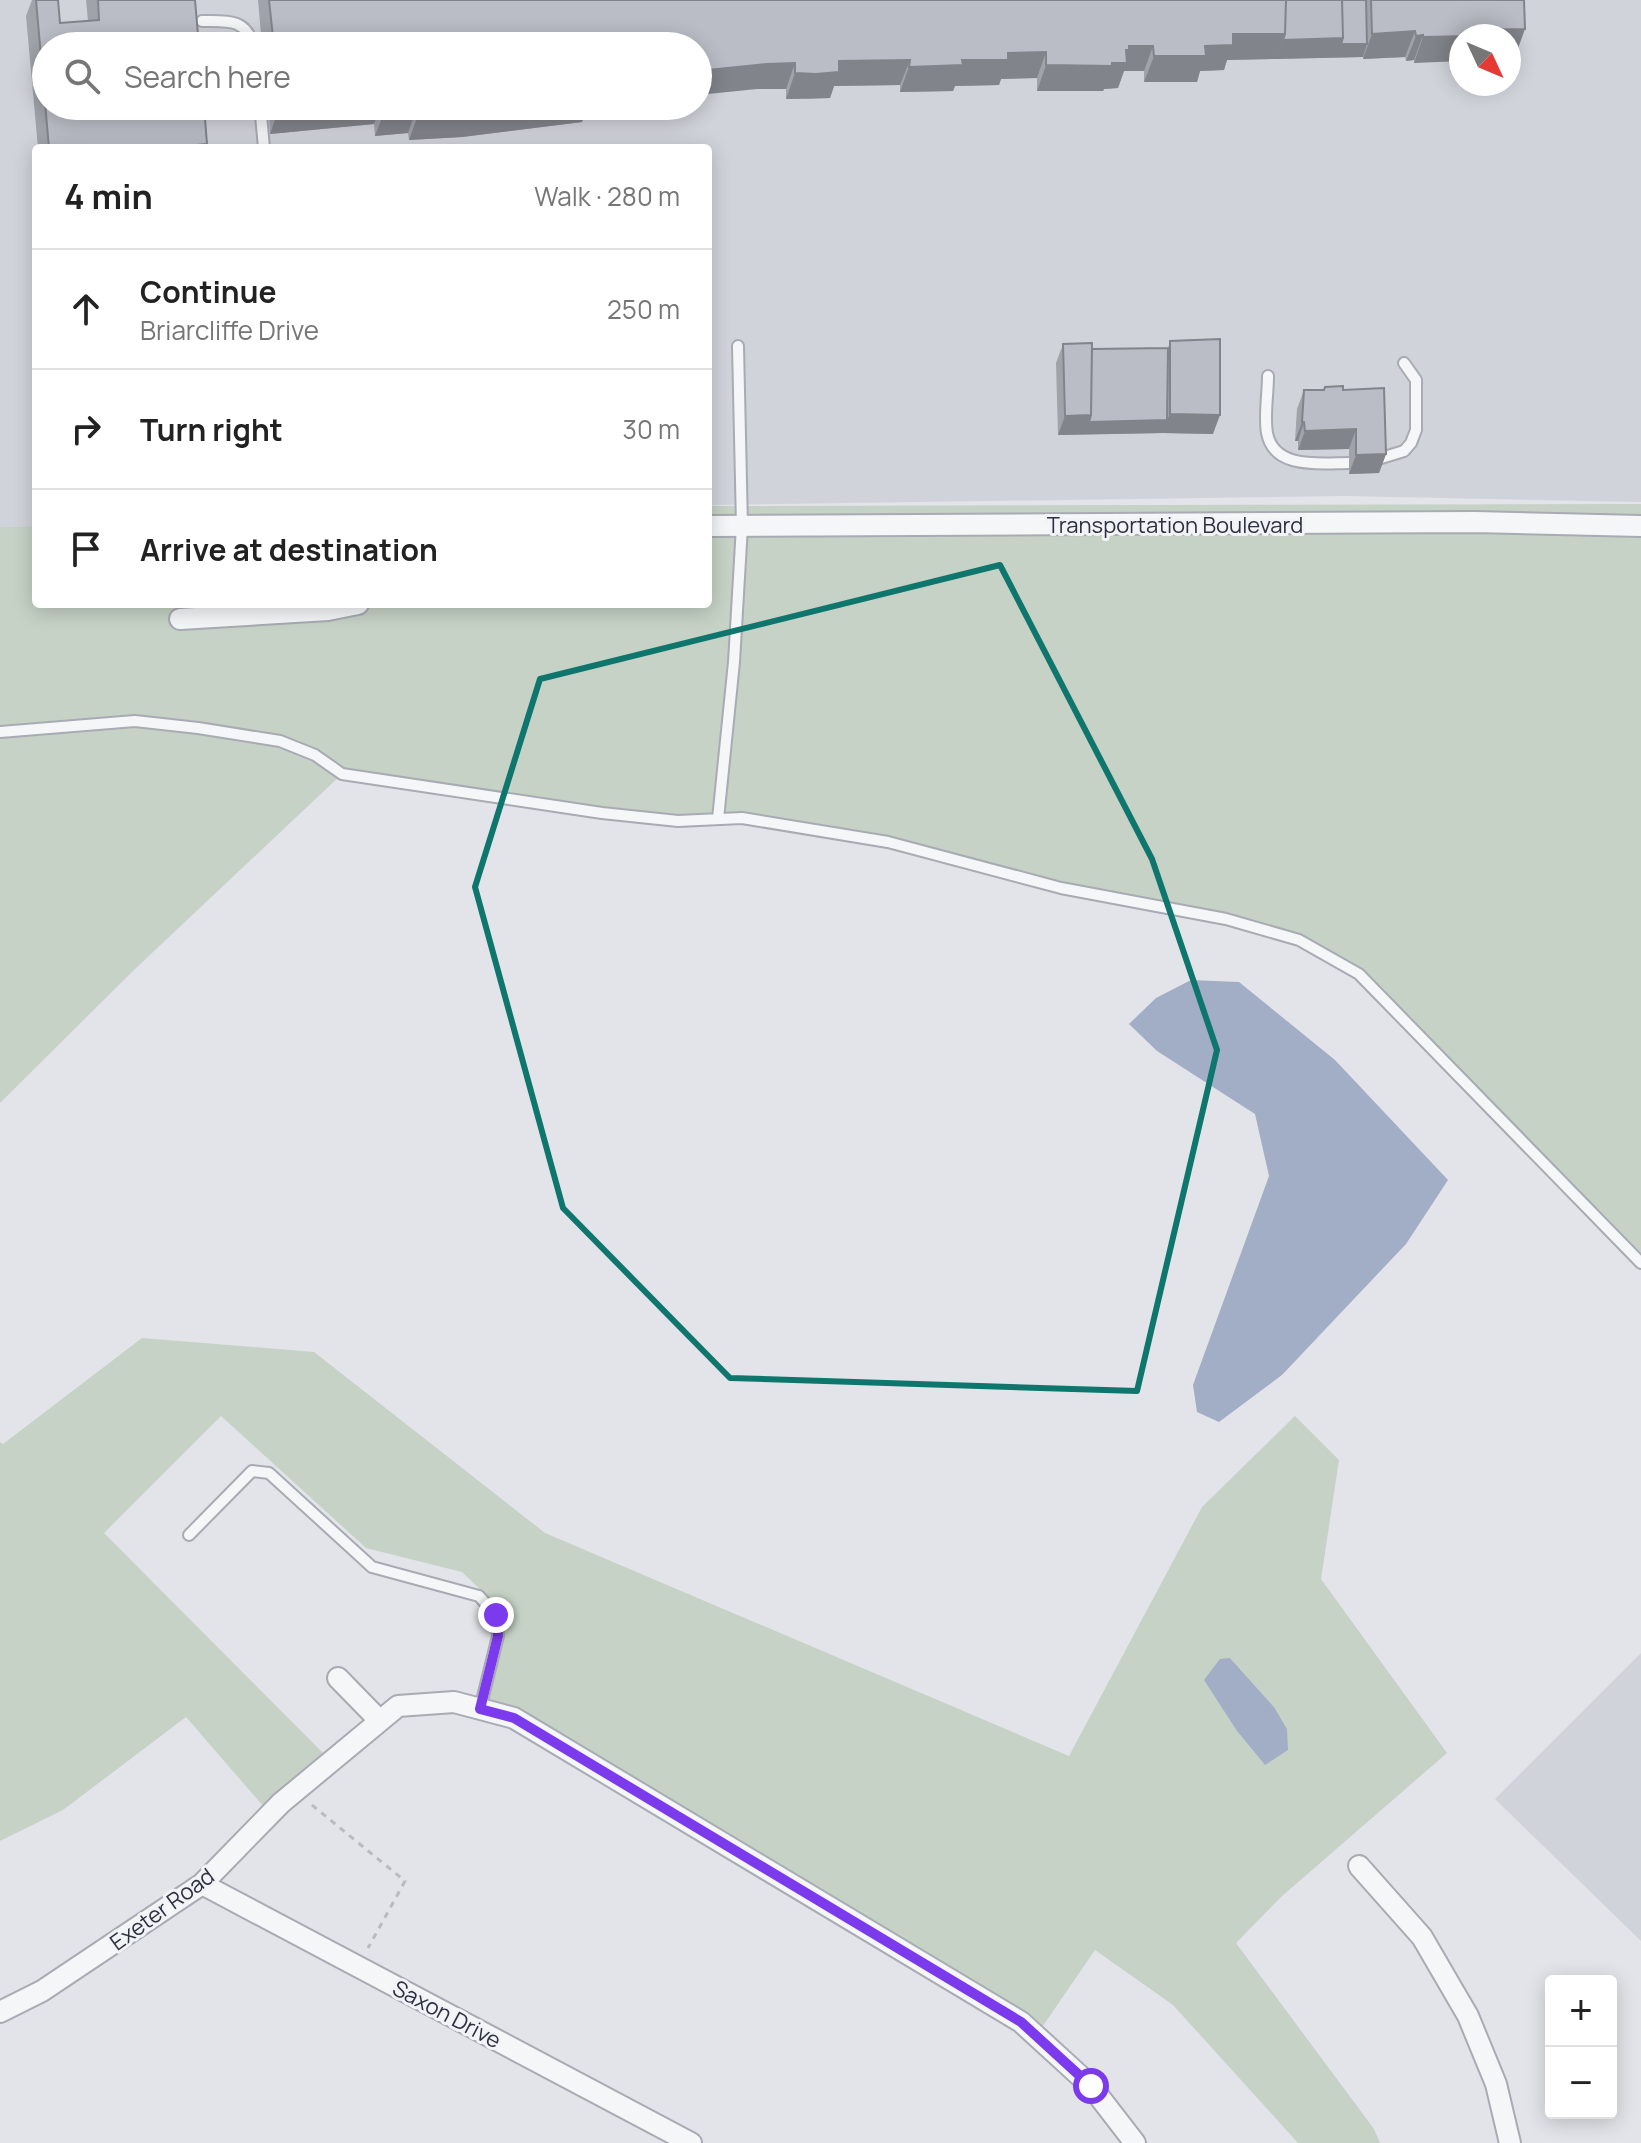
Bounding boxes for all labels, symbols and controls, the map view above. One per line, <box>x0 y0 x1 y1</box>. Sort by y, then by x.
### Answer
north arrow <box>1449 24 1521 96</box>
search box <box>32 32 712 120</box>
icon: search <box>60 54 104 98</box>
text: Search here <box>124 56 291 97</box>
text: 4 min <box>64 173 153 219</box>
text: Walk · 280 m <box>534 178 680 214</box>
text: Continue <box>140 271 276 312</box>
icon: ahead <box>64 287 108 331</box>
text: 250 m <box>607 291 680 327</box>
text: Briarcliffe Drive <box>140 312 319 348</box>
icon: right <box>64 407 108 451</box>
text: Turn right <box>140 409 283 450</box>
text: 30 m <box>623 411 680 447</box>
street label: Transportation Boulevard <box>1047 510 1303 540</box>
icon: arrive <box>64 527 108 571</box>
text: Arrive at destination <box>140 529 438 570</box>
route end <box>478 1597 514 1633</box>
street label: Exeter Road <box>104 1861 220 1957</box>
street label: Saxon Drive <box>387 1973 507 2055</box>
map controls <box>1545 1975 1617 2119</box>
button: + <box>1545 1975 1617 2047</box>
button: − <box>1545 2047 1617 2119</box>
route start <box>1073 2068 1109 2104</box>

